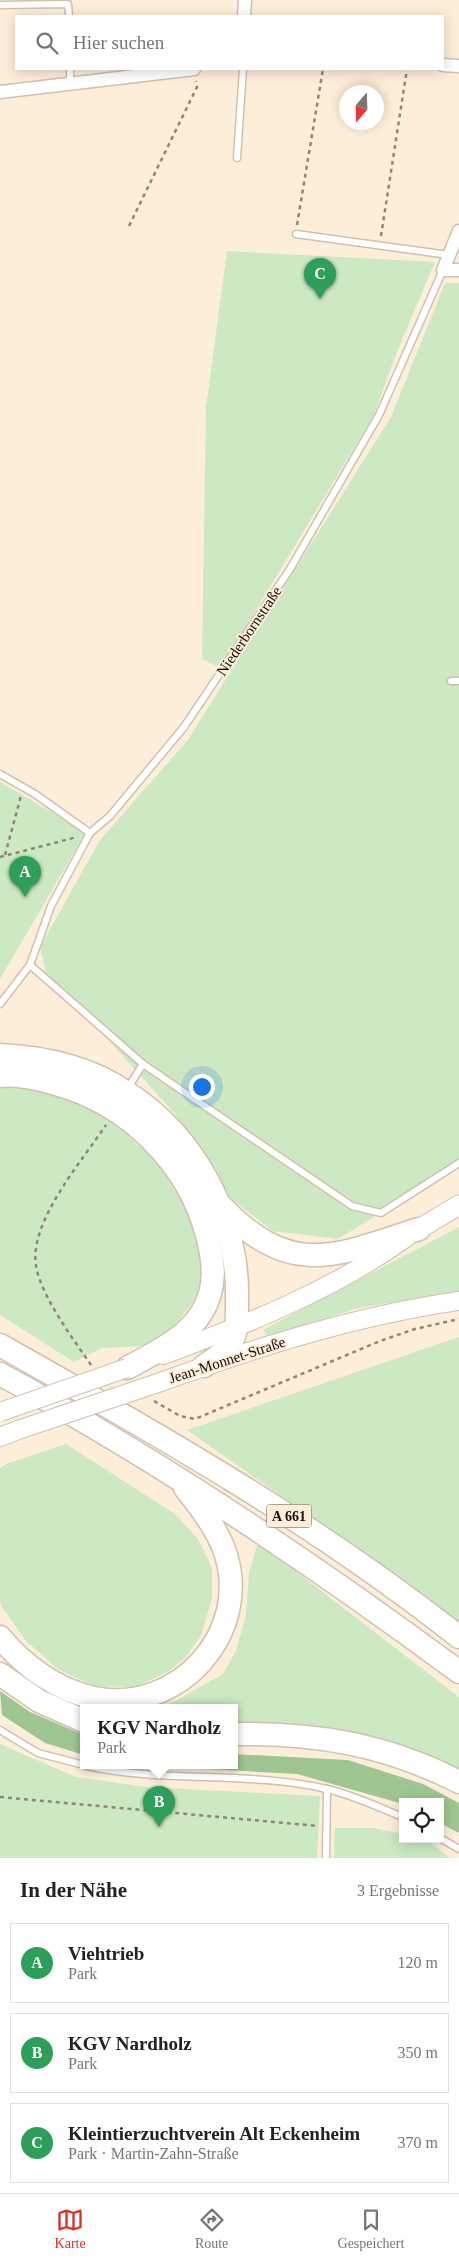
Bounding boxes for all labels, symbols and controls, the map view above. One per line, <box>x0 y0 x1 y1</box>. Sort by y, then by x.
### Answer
search box <box>15 15 444 70</box>
icon: search <box>33 29 61 57</box>
text: Hier suchen <box>73 32 164 53</box>
north arrow <box>339 85 384 130</box>
pin: C <box>304 258 336 299</box>
street label: Niederbornstraße <box>213 583 285 679</box>
pin: A <box>9 856 41 897</box>
your location <box>189 1074 215 1100</box>
street label: Jean-Monnet-Straße <box>167 1333 288 1386</box>
road number: A 661 <box>266 1504 312 1528</box>
popup <box>80 1704 238 1769</box>
text: KGV Nardholz <box>97 1717 221 1738</box>
text: Park <box>97 1739 126 1756</box>
pin: B <box>143 1786 175 1827</box>
map controls <box>399 1798 444 1843</box>
button: locate <box>399 1798 444 1843</box>
text: In der Nähe <box>20 1878 127 1902</box>
text: 3 Ergebnisse <box>357 1882 439 1899</box>
text: Viehtrieb <box>68 1943 144 1964</box>
text: A <box>31 1954 43 1971</box>
text: 120 m <box>398 1954 438 1971</box>
text: Park <box>68 1965 97 1982</box>
text: KGV Nardholz <box>68 2033 192 2054</box>
text: B <box>32 2044 42 2061</box>
text: 350 m <box>398 2044 438 2061</box>
text: Park <box>68 2055 97 2072</box>
text: Kleintierzuchtverein Alt Eckenheim <box>68 2123 360 2144</box>
text: C <box>31 2134 43 2151</box>
text: 370 m <box>398 2134 438 2151</box>
text: Park · Martin-Zahn-Straße <box>68 2145 239 2162</box>
tab: Karte <box>55 2206 86 2252</box>
tab: Route <box>195 2206 228 2252</box>
tab: Gespeichert <box>338 2206 404 2252</box>

